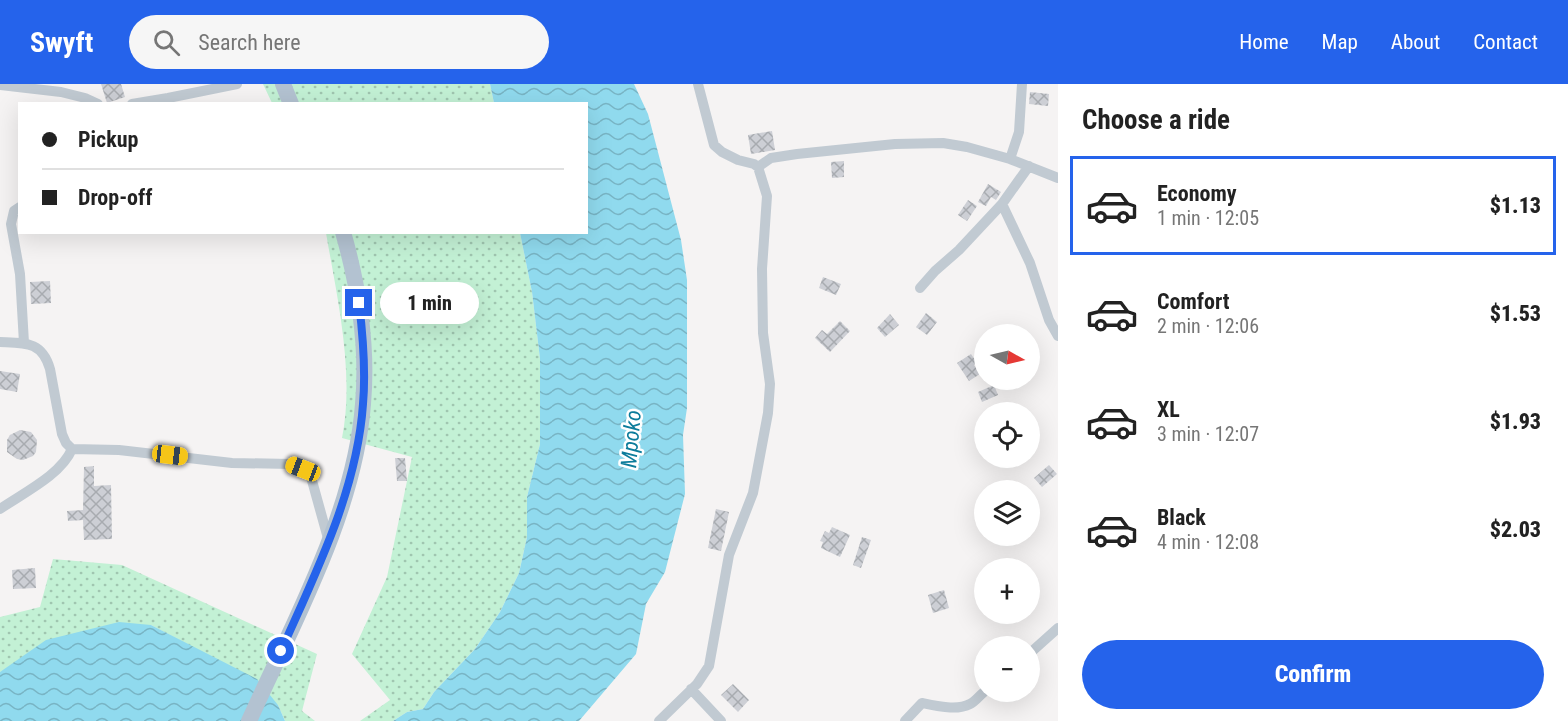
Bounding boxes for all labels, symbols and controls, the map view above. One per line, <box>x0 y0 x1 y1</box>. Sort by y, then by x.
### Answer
search box <box>129 15 549 69</box>
text: Swyft <box>30 26 93 59</box>
icon: search <box>150 26 183 59</box>
text: Search here <box>198 30 301 55</box>
text: Home <box>1239 30 1289 54</box>
text: Map <box>1322 30 1358 54</box>
text: About <box>1391 30 1440 54</box>
text: Contact <box>1473 30 1538 54</box>
text: Choose a ride <box>1082 104 1230 136</box>
text: Pickup <box>78 127 138 152</box>
icon: car <box>1085 179 1139 233</box>
text: Economy <box>1157 181 1237 206</box>
text: Drop-off <box>78 185 152 210</box>
text: $1.13 <box>1490 193 1541 218</box>
text: 1 min · 12:05 <box>1157 206 1259 230</box>
callout: 1 min <box>380 282 479 324</box>
icon: car <box>1085 287 1139 341</box>
route end <box>345 289 372 316</box>
text: Comfort <box>1157 289 1230 314</box>
text: 1 min <box>407 291 452 315</box>
text: $1.53 <box>1490 301 1541 326</box>
text: 2 min · 12:06 <box>1157 314 1259 338</box>
north arrow <box>974 324 1040 390</box>
map controls <box>974 324 1040 702</box>
icon: car <box>1085 395 1139 449</box>
text: XL <box>1157 397 1180 422</box>
button: locate <box>974 402 1040 468</box>
water label: Mpoko <box>616 409 646 469</box>
text: $1.93 <box>1490 409 1541 434</box>
text: 3 min · 12:07 <box>1157 422 1259 446</box>
car <box>151 444 189 466</box>
car <box>283 454 323 484</box>
button: layers <box>974 480 1040 546</box>
icon: car <box>1085 503 1139 557</box>
text: Black <box>1157 505 1206 530</box>
text: $2.03 <box>1490 517 1541 542</box>
text: 4 min · 12:08 <box>1157 530 1259 554</box>
button: + <box>974 558 1040 624</box>
button: − <box>974 636 1040 702</box>
route start <box>267 637 294 664</box>
button: Confirm <box>1082 640 1544 709</box>

